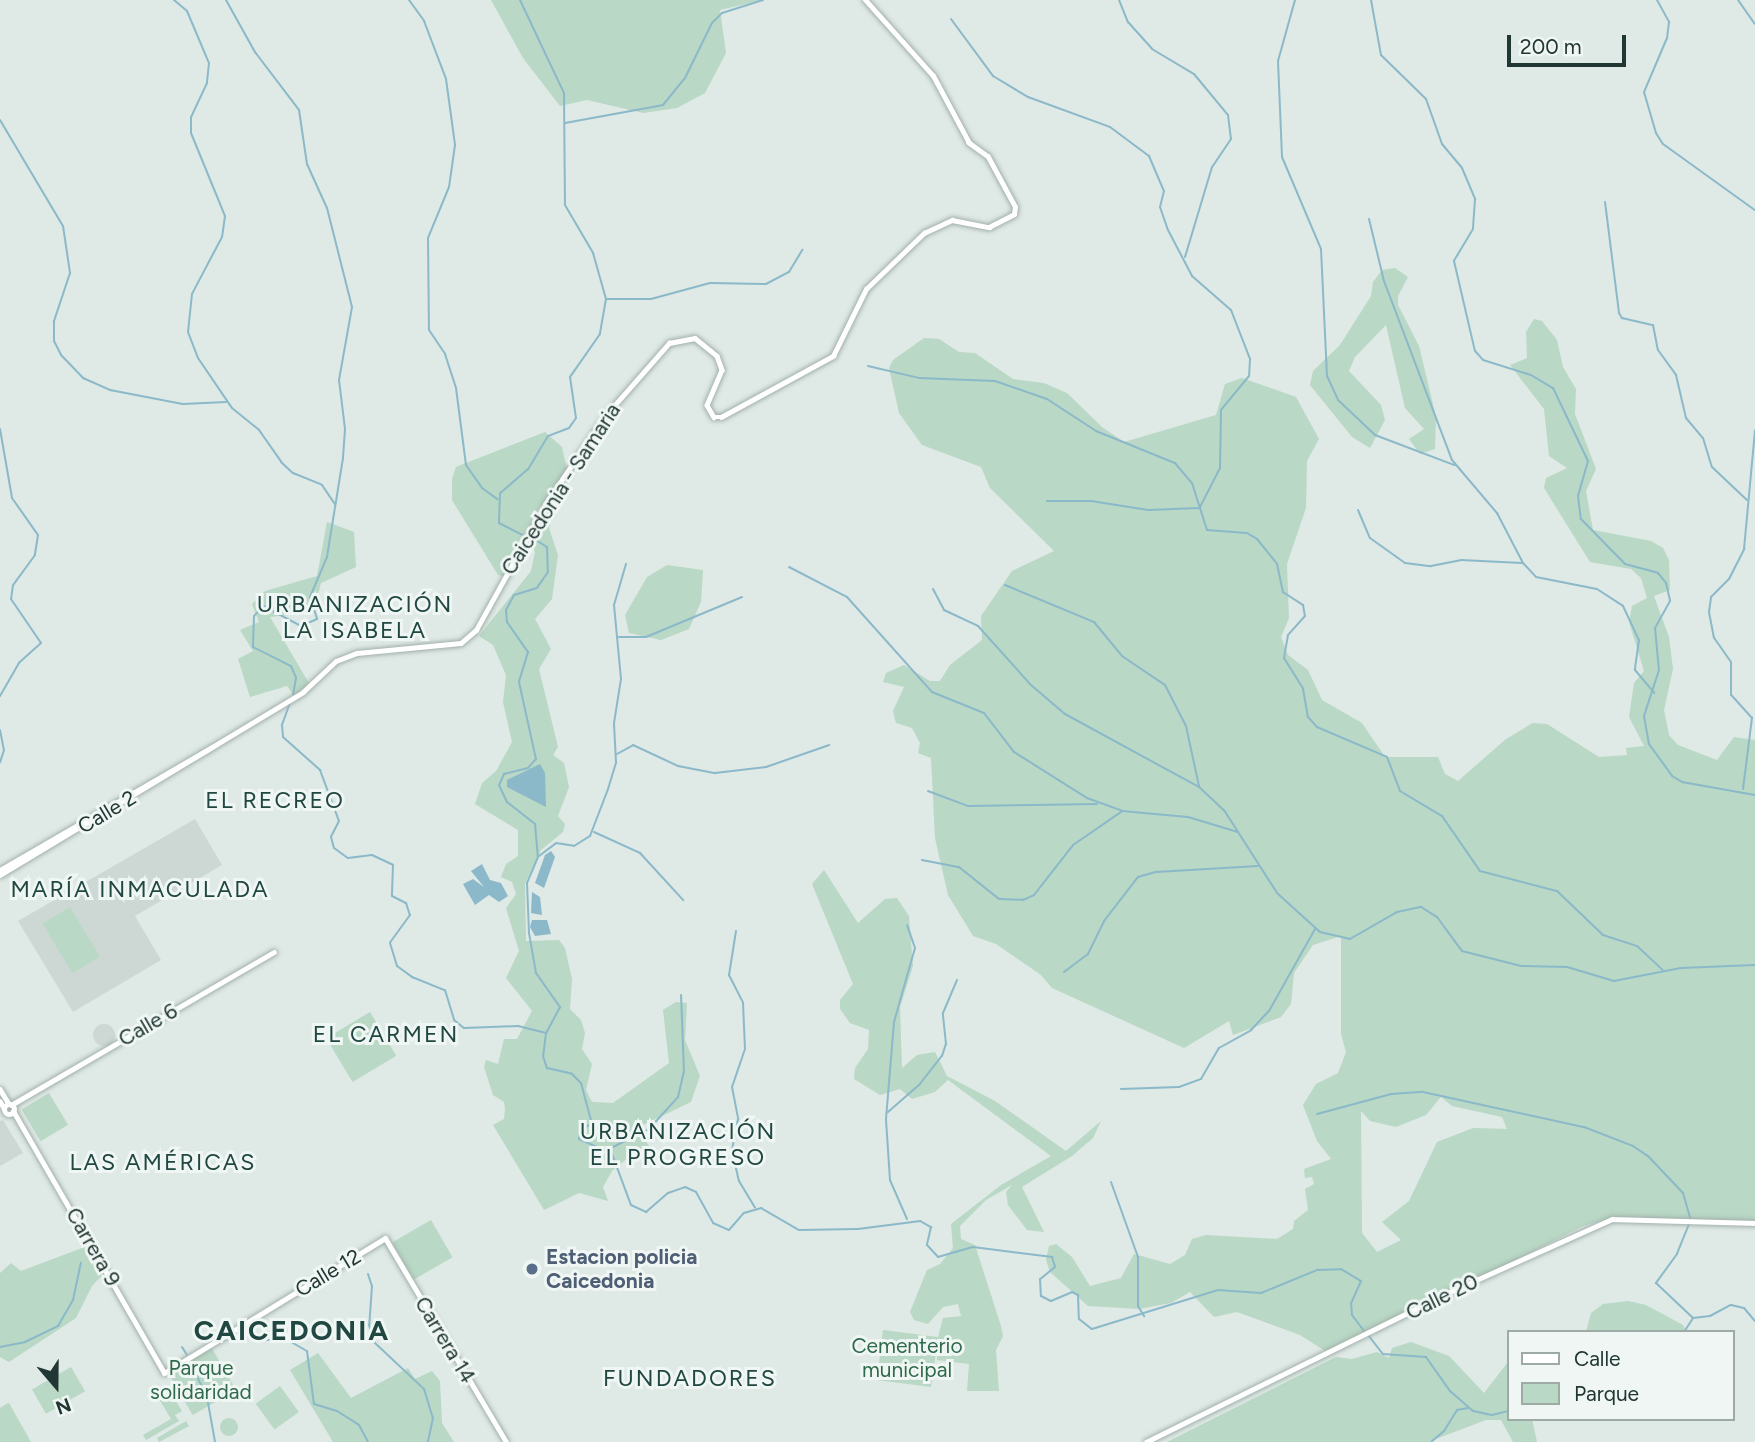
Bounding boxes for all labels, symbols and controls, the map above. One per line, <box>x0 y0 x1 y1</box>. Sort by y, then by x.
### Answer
scale bar <box>1510 21 1629 65</box>
text: 200 m <box>1520 34 1582 59</box>
street label: Caicedonia - Samaria <box>496 399 626 579</box>
district label: URBANIZACIÓN LA ISABELA <box>258 590 452 644</box>
street label: Calle 2 <box>73 785 141 839</box>
district label: EL RECREO <box>206 786 344 814</box>
district label: MARÍA INMACULADA <box>12 875 268 903</box>
street label: Calle 6 <box>114 998 182 1052</box>
district label: EL CARMEN <box>314 1020 458 1048</box>
district label: URBANIZACIÓN EL PROGRESO <box>581 1117 775 1171</box>
district label: LAS AMÉRICAS <box>71 1148 255 1176</box>
street label: Carrera 9 <box>60 1203 126 1291</box>
street label: Calle 12 <box>291 1244 365 1302</box>
place label: Estacion policia Caicedonia <box>546 1244 697 1294</box>
marker: Estacion policia Caicedonia <box>524 1261 540 1277</box>
street label: Calle 20 <box>1402 1269 1482 1325</box>
street label: Carrera 14 <box>409 1292 481 1388</box>
district label: CAICEDONIA <box>195 1313 389 1347</box>
legend <box>1506 1330 1734 1421</box>
park label: Cementerio municipal <box>851 1333 963 1383</box>
text: Calle <box>1574 1346 1621 1371</box>
north arrow <box>21 1351 91 1421</box>
park label: Parque solidaridad <box>150 1355 252 1405</box>
district label: FUNDADORES <box>604 1364 776 1392</box>
text: Parque <box>1574 1381 1639 1406</box>
text: N <box>53 1393 74 1420</box>

